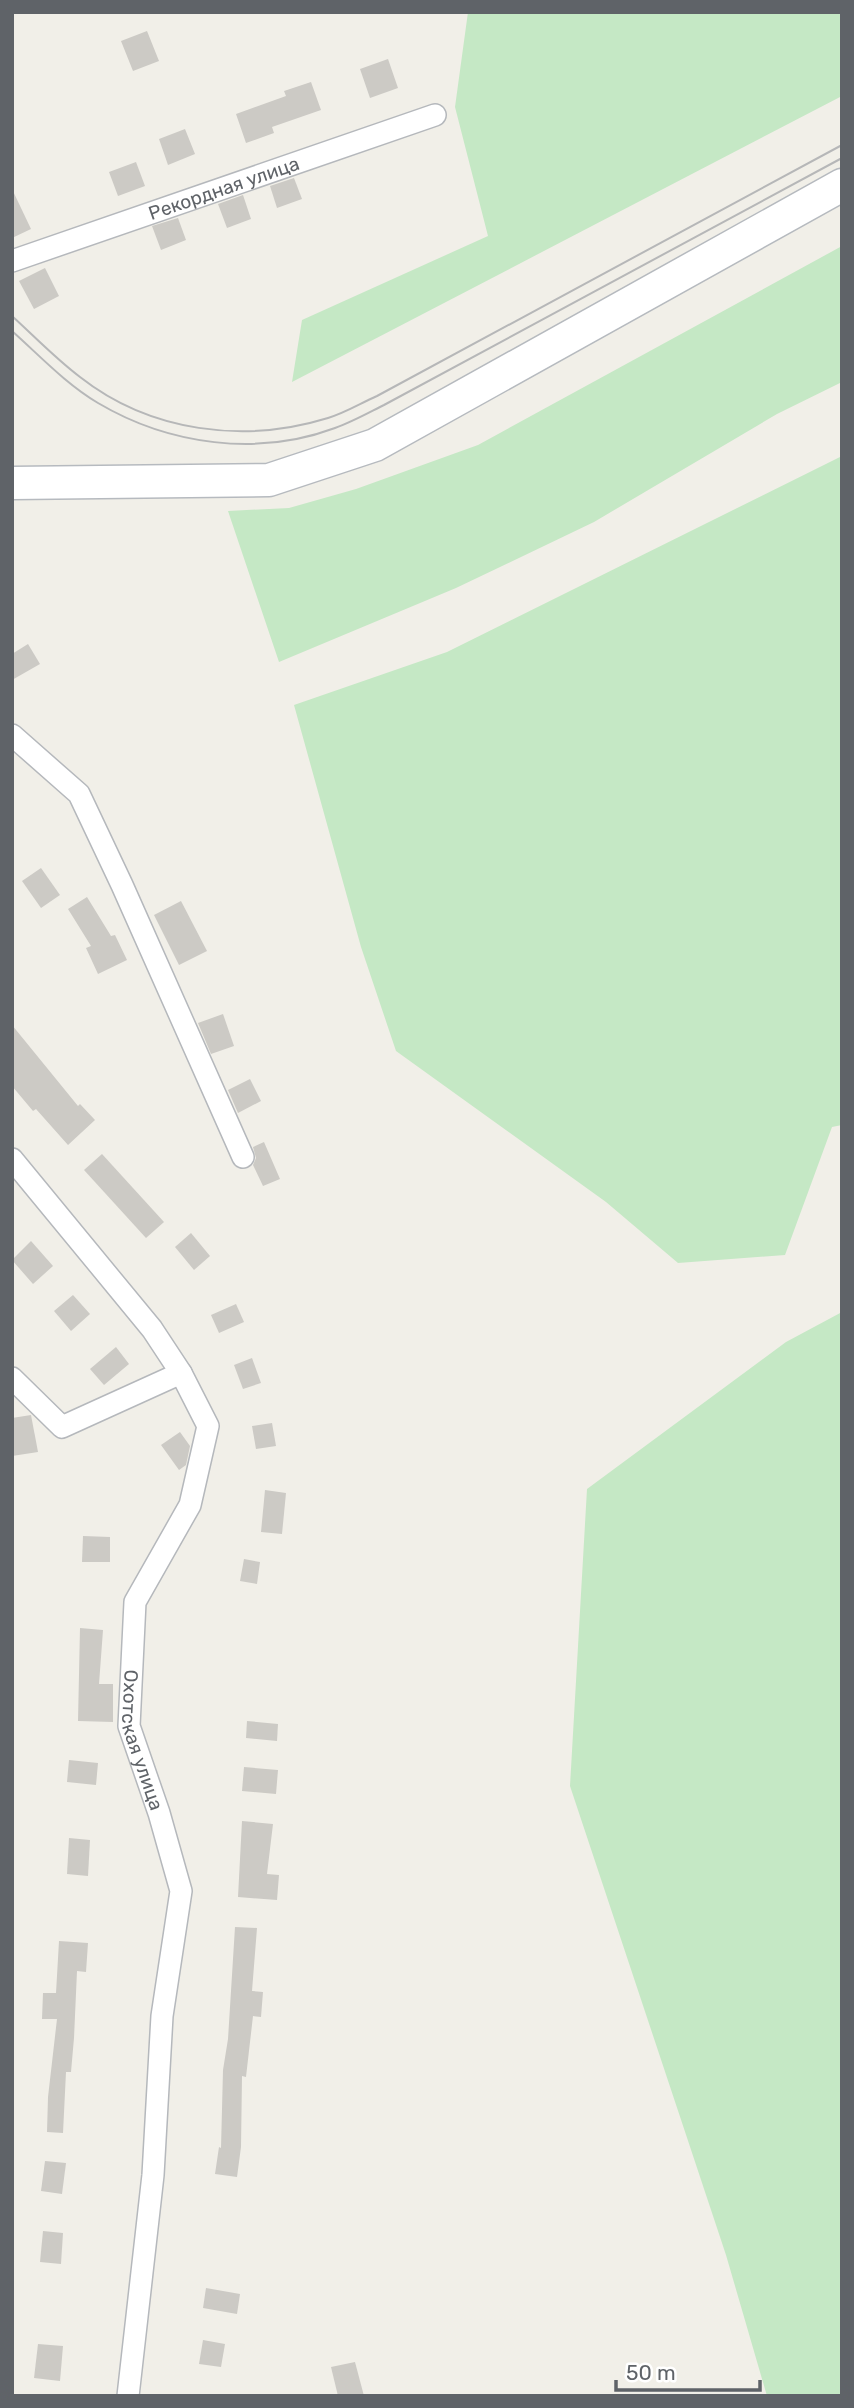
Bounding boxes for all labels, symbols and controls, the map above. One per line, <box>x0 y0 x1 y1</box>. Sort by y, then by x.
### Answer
street label: Рекордная улица <box>145 151 302 225</box>
street label: Охотская улица <box>117 1669 169 1813</box>
scale bar <box>616 2348 760 2392</box>
text: 50 m <box>626 2360 676 2385</box>

